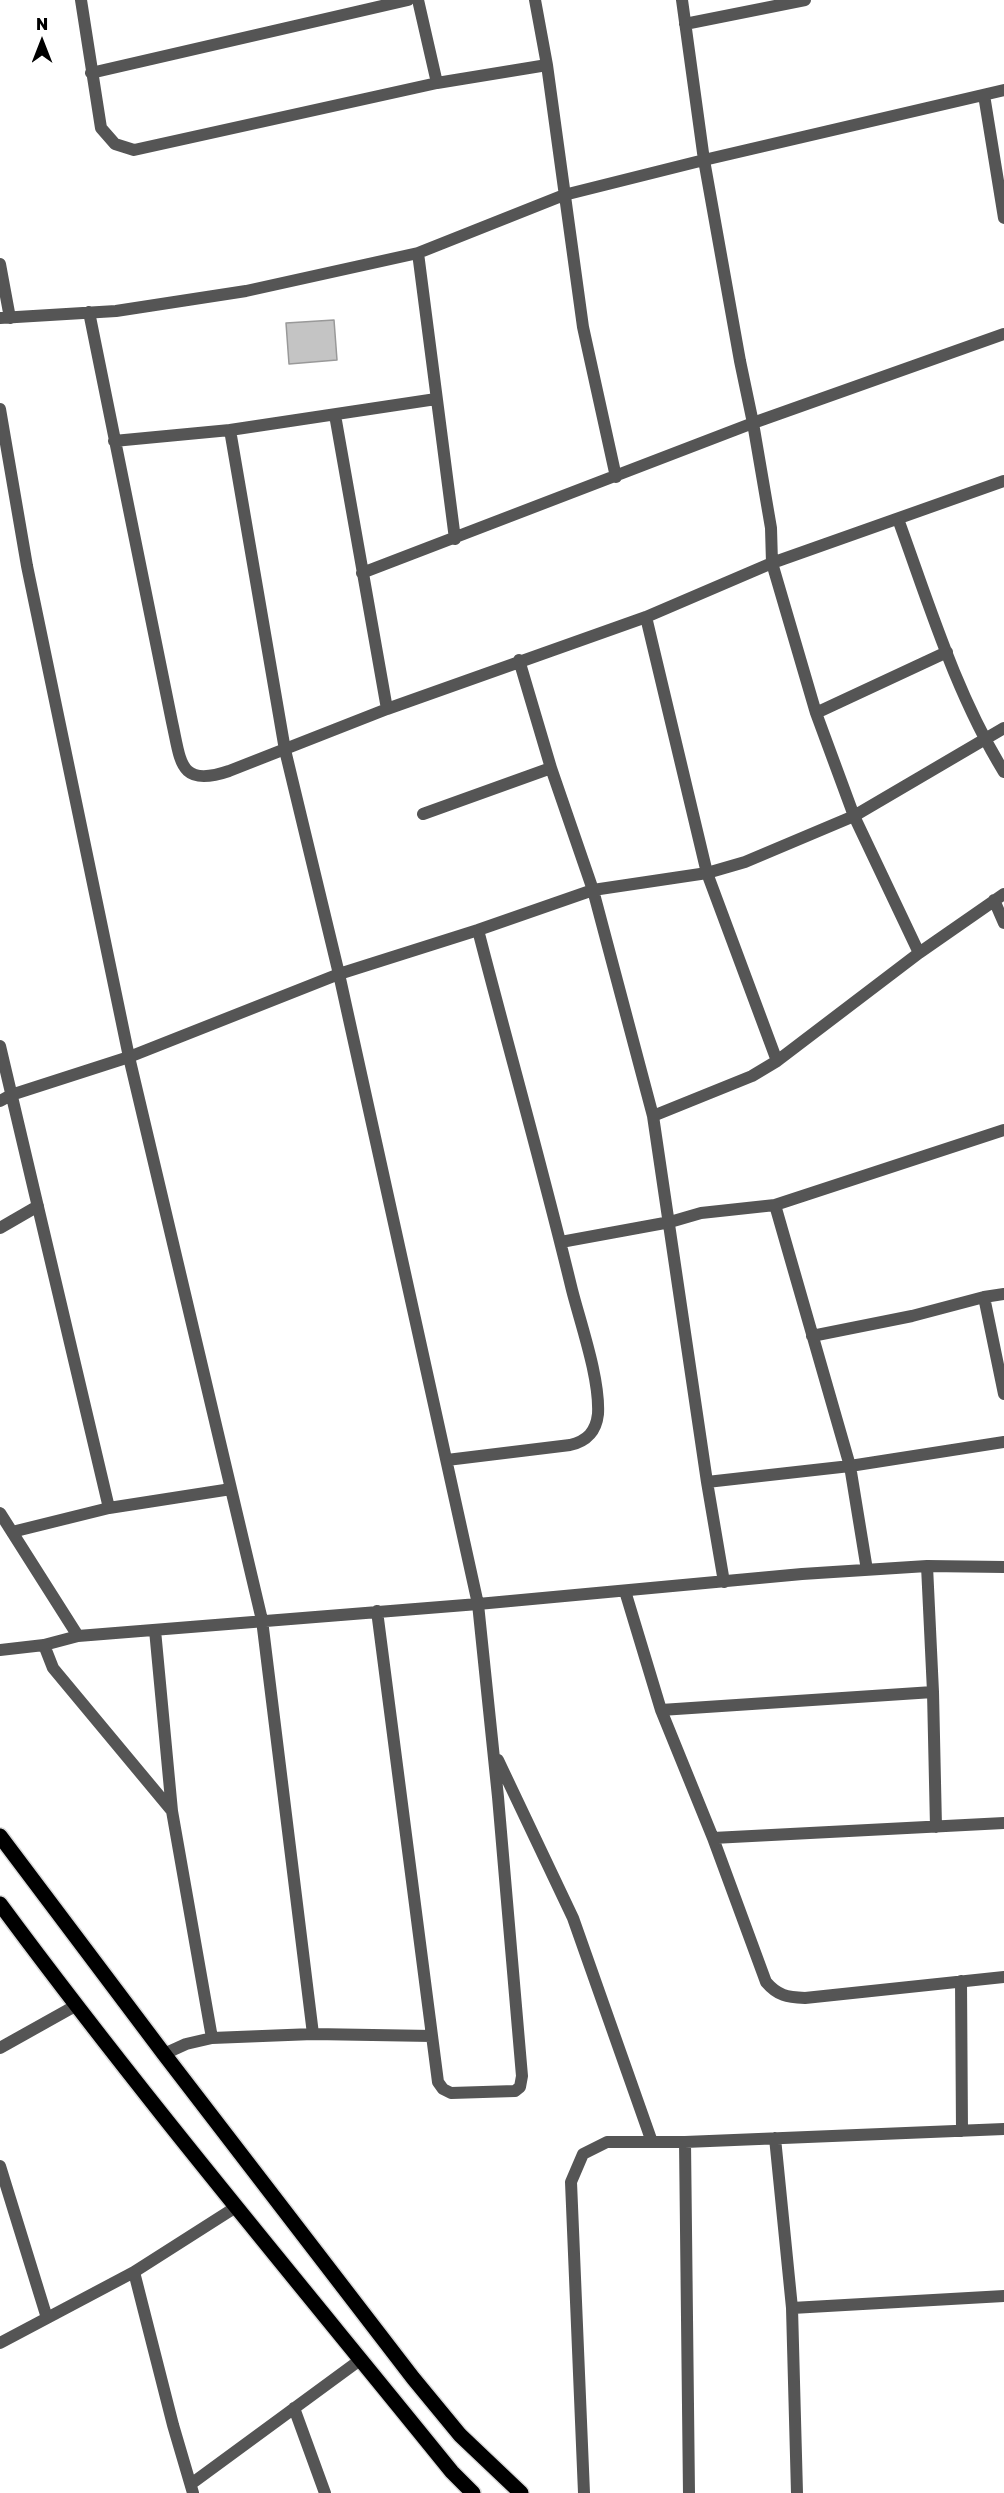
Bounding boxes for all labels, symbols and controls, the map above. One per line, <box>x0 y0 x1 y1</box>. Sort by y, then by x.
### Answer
north arrow <box>12 12 72 72</box>
text: N <box>36 14 48 34</box>

